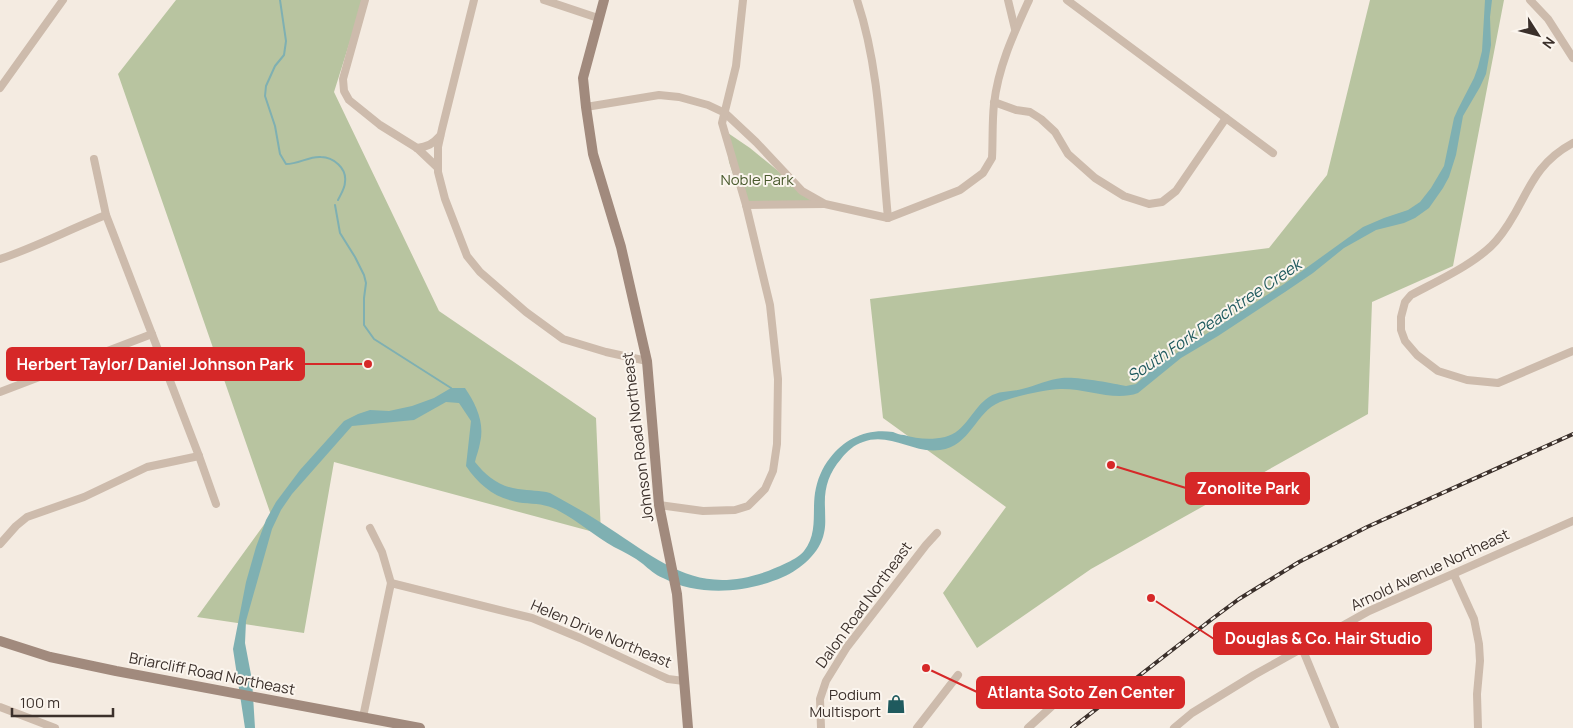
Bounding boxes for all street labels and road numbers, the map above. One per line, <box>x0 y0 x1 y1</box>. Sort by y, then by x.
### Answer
street label: Johnson Road Northeast <box>617 351 658 523</box>
street label: Arnold Avenue Northeast <box>1347 524 1512 616</box>
street label: Dalon Road Northeast <box>811 537 917 672</box>
street label: Helen Drive Northeast <box>527 594 675 673</box>
street label: Briarcliff Road Northeast <box>127 647 297 700</box>

